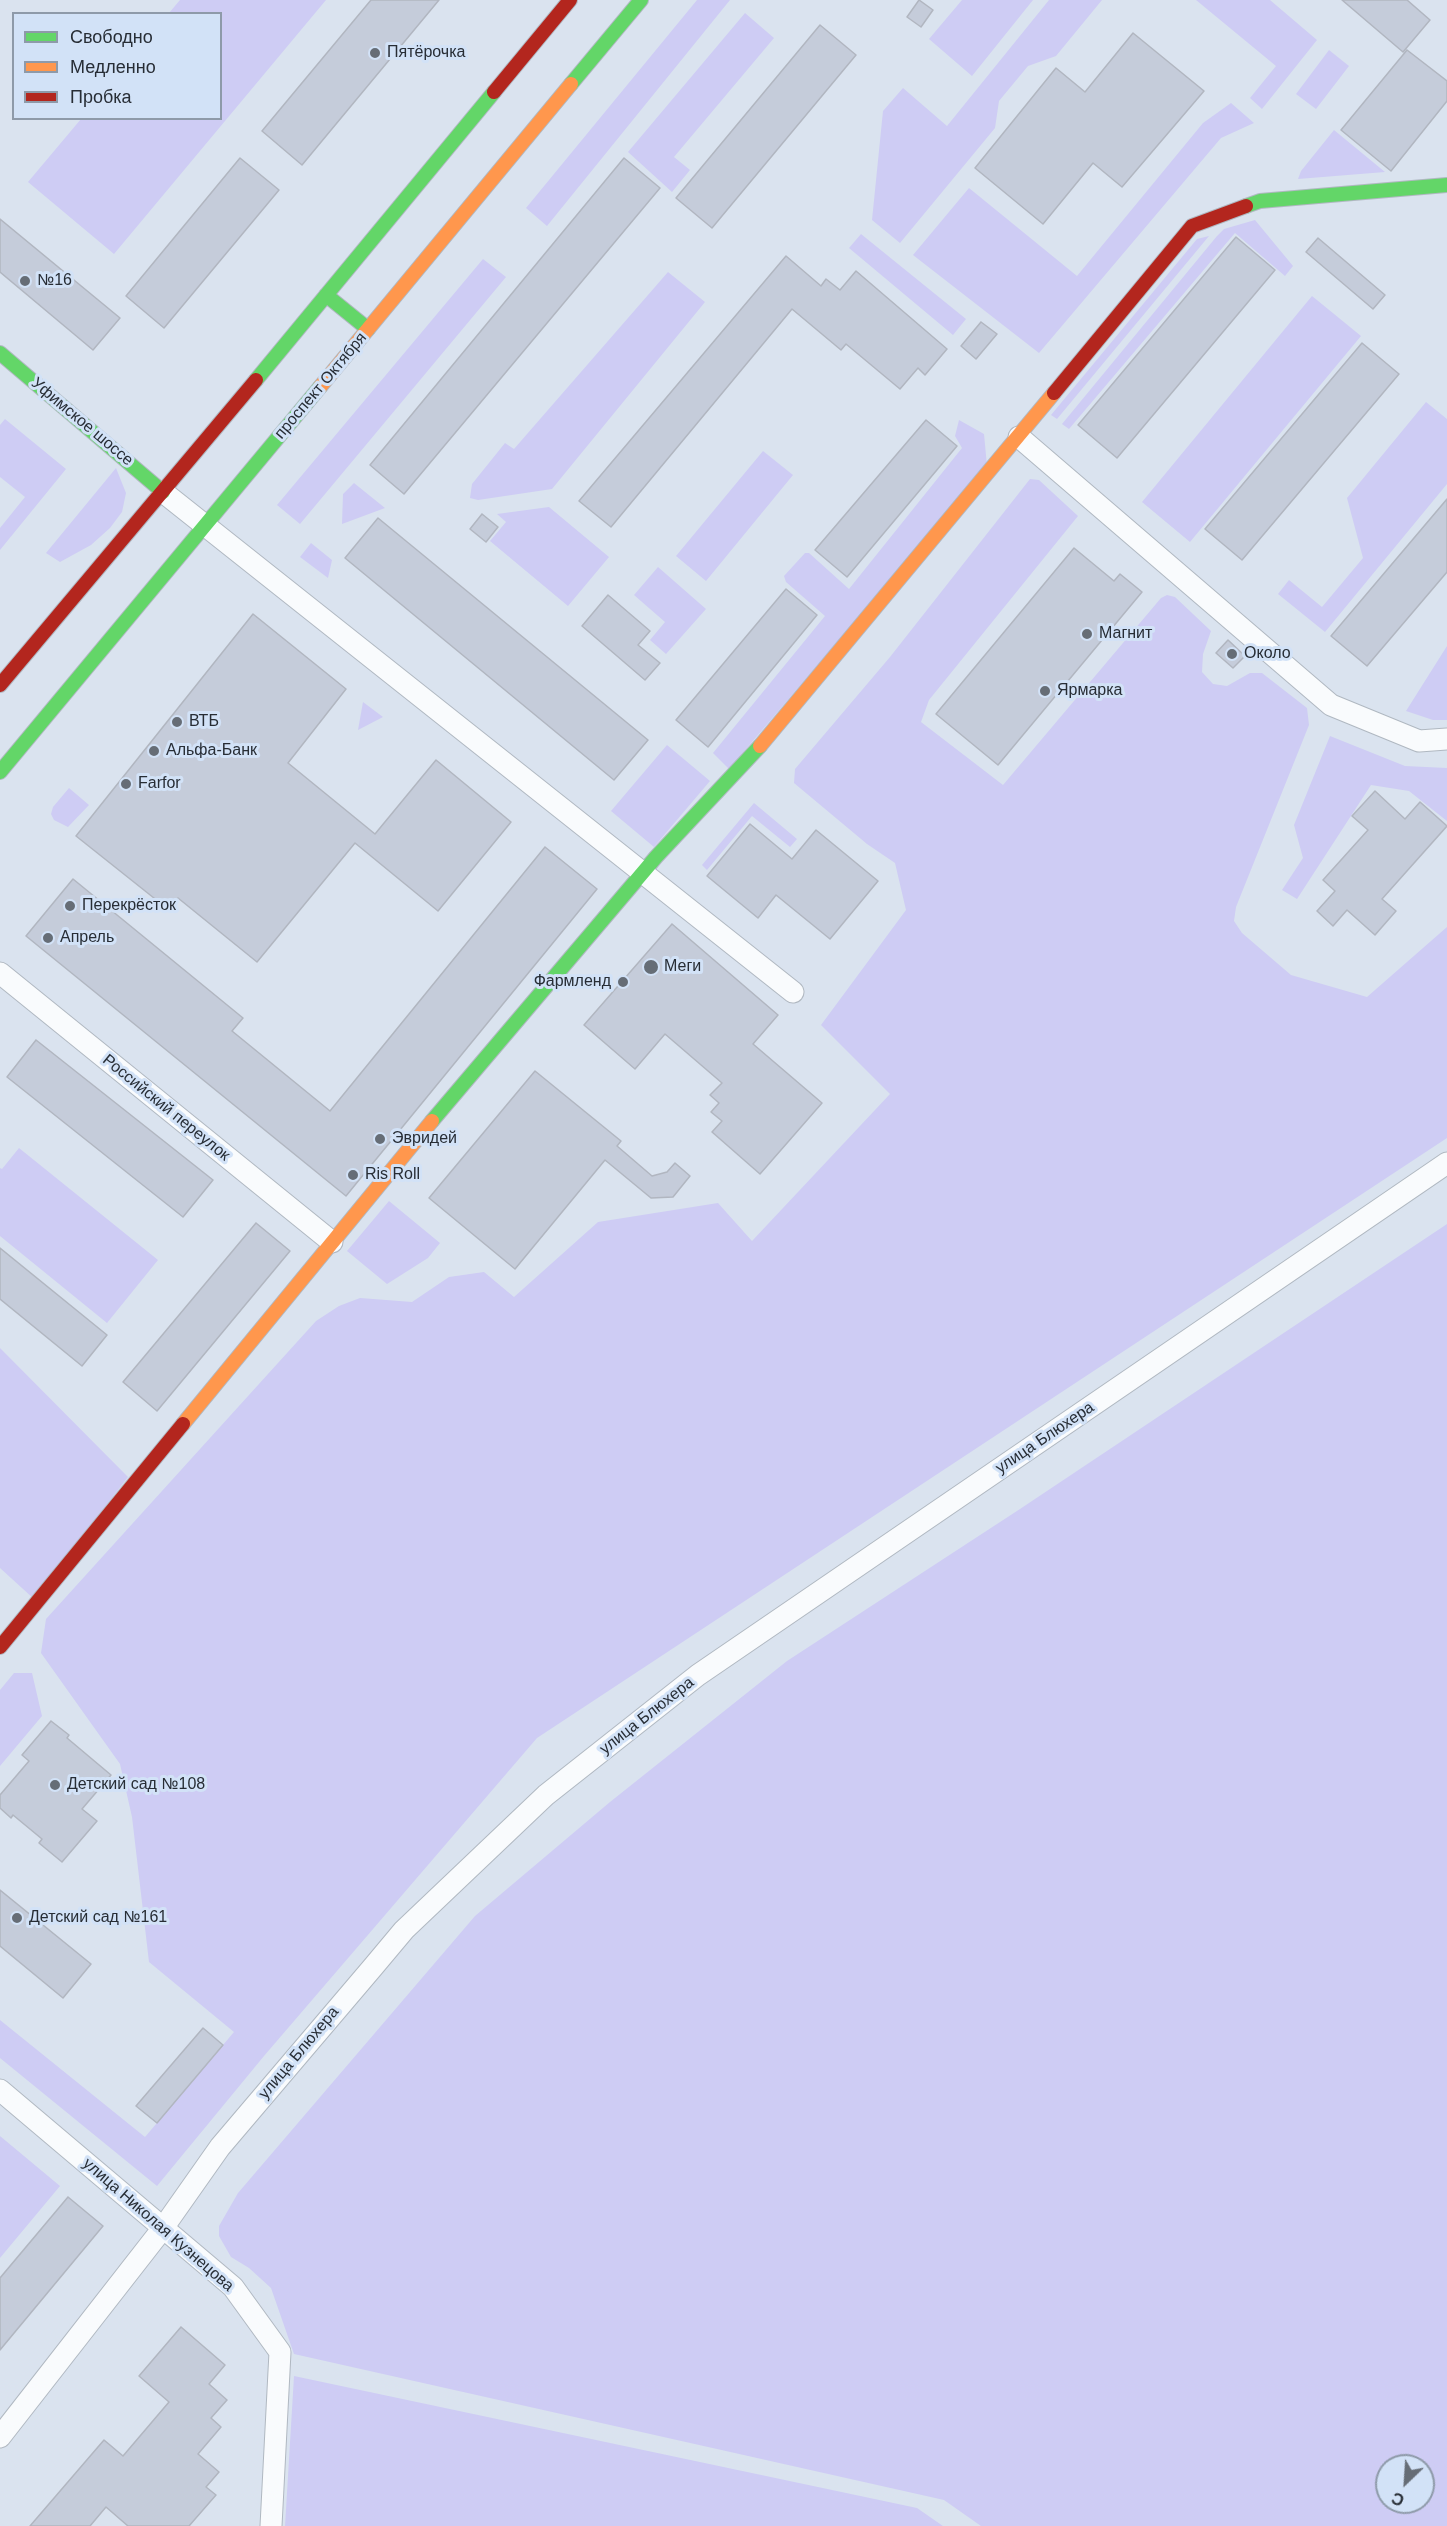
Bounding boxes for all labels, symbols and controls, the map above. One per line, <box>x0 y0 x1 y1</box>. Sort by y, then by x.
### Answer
legend <box>12 12 222 120</box>
text: Свободно <box>70 27 153 47</box>
place label: Пятёрочка <box>387 43 465 63</box>
marker: Пятёрочка <box>368 46 382 60</box>
text: Медленно <box>70 57 156 77</box>
text: Пробка <box>70 87 132 107</box>
place label: №16 <box>37 271 72 291</box>
marker: №16 <box>18 274 32 288</box>
street label: проспект Октября <box>271 329 371 443</box>
street label: Уфимское шоссе <box>27 374 137 470</box>
place label: Магнит <box>1099 624 1152 644</box>
marker: Магнит <box>1080 627 1094 641</box>
place label: Около <box>1244 644 1291 664</box>
marker: Около <box>1225 647 1239 661</box>
place label: Ярмарка <box>1057 681 1122 701</box>
marker: Ярмарка <box>1038 684 1052 698</box>
place label: ВТБ <box>189 712 219 732</box>
marker: ВТБ <box>170 715 184 729</box>
place label: Альфа-Банк <box>166 741 257 761</box>
marker: Альфа-Банк <box>147 744 161 758</box>
place label: Farfor <box>138 774 181 794</box>
marker: Farfor <box>119 777 133 791</box>
place label: Перекрёсток <box>82 896 176 916</box>
marker: Перекрёсток <box>63 899 77 913</box>
place label: Апрель <box>60 928 114 948</box>
marker: Апрель <box>41 931 55 945</box>
place label: Меги <box>664 957 701 977</box>
marker: Меги <box>642 958 660 976</box>
place label: Фармленд <box>534 972 611 992</box>
marker: Фармленд <box>616 975 630 989</box>
street label: Российский переулок <box>98 1051 234 1165</box>
place label: Эвридей <box>392 1129 457 1149</box>
marker: Эвридей <box>373 1132 387 1146</box>
place label: Ris Roll <box>365 1165 420 1185</box>
marker: Ris Roll <box>346 1168 360 1182</box>
street label: улица Блюхера <box>992 1398 1098 1478</box>
street label: улица Блюхера <box>596 1673 698 1759</box>
place label: Детский сад №108 <box>67 1775 205 1795</box>
marker: Детский сад №108 <box>48 1778 62 1792</box>
place label: Детский сад №161 <box>29 1908 167 1928</box>
marker: Детский сад №161 <box>10 1911 24 1925</box>
street label: улица Блюхера <box>255 2003 343 2103</box>
street label: улица Николая Кузнецова <box>79 2154 237 2296</box>
north arrow <box>1375 2454 1435 2514</box>
text: С <box>1389 2489 1407 2509</box>

